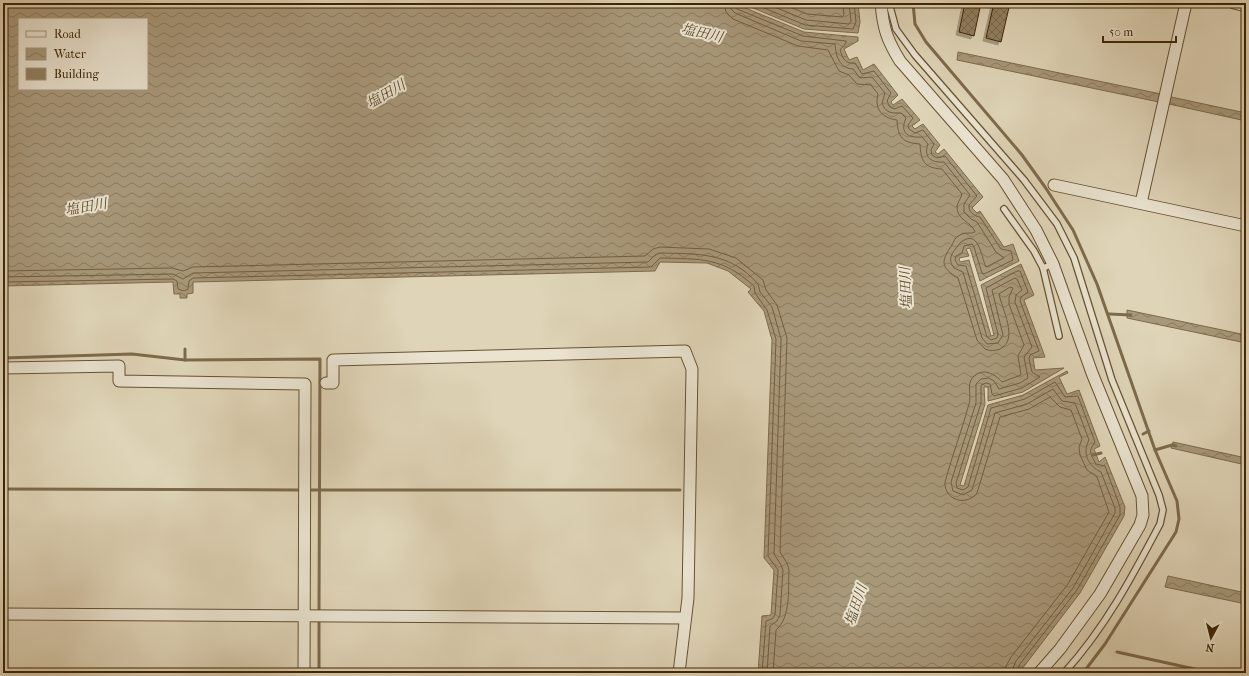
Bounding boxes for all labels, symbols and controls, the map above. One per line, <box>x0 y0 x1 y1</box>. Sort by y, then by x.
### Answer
legend <box>18 18 148 90</box>
scale bar <box>1103 18 1176 44</box>
water label: 塩田川 <box>680 20 726 46</box>
text: 50 m <box>1109 25 1133 39</box>
text: Road <box>54 27 81 41</box>
text: Water <box>53 47 87 61</box>
text: Building <box>54 67 99 81</box>
water label: 塩田川 <box>364 75 410 112</box>
water label: 塩田川 <box>64 195 110 219</box>
water label: 塩田川 <box>896 265 916 309</box>
water label: 塩田川 <box>841 580 872 628</box>
north arrow <box>1191 618 1231 658</box>
text: N <box>1204 640 1215 654</box>

